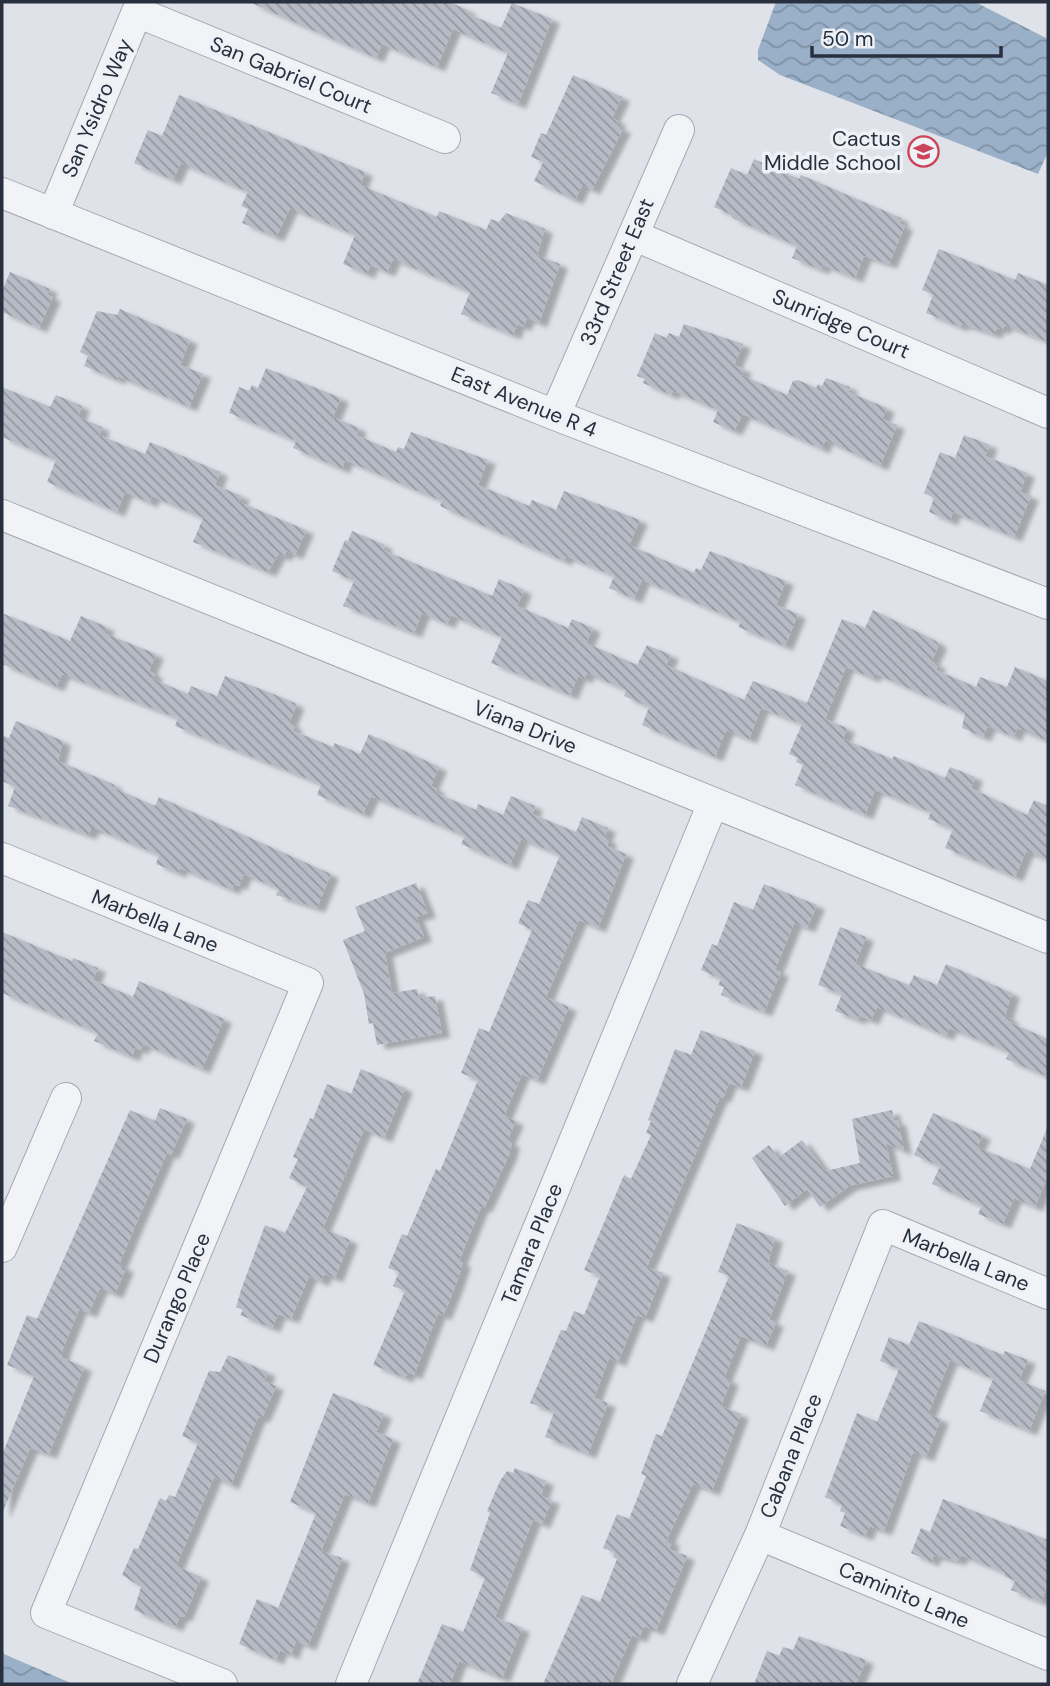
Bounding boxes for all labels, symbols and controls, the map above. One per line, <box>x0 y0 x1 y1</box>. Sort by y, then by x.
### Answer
scale bar <box>812 14 1001 58</box>
text: 50 m <box>822 25 873 53</box>
street label: San Gabriel Court <box>206 30 376 120</box>
street label: San Ysidro Way <box>55 34 139 182</box>
place label: Cactus Middle School <box>764 125 901 177</box>
school or university icon: Cactus Middle School <box>907 134 941 168</box>
street label: 33rd Street East <box>573 194 661 350</box>
street label: Sunridge Court <box>768 282 914 366</box>
street label: East Avenue R 4 <box>447 360 601 444</box>
street label: Viana Drive <box>469 694 581 760</box>
street label: Marbella Lane <box>87 883 223 959</box>
street label: Tamara Place <box>495 1179 569 1309</box>
street label: Marbella Lane <box>898 1222 1034 1298</box>
street label: Durango Place <box>137 1228 217 1368</box>
street label: Cabana Place <box>753 1389 829 1523</box>
street label: Caminito Lane <box>834 1555 974 1635</box>

